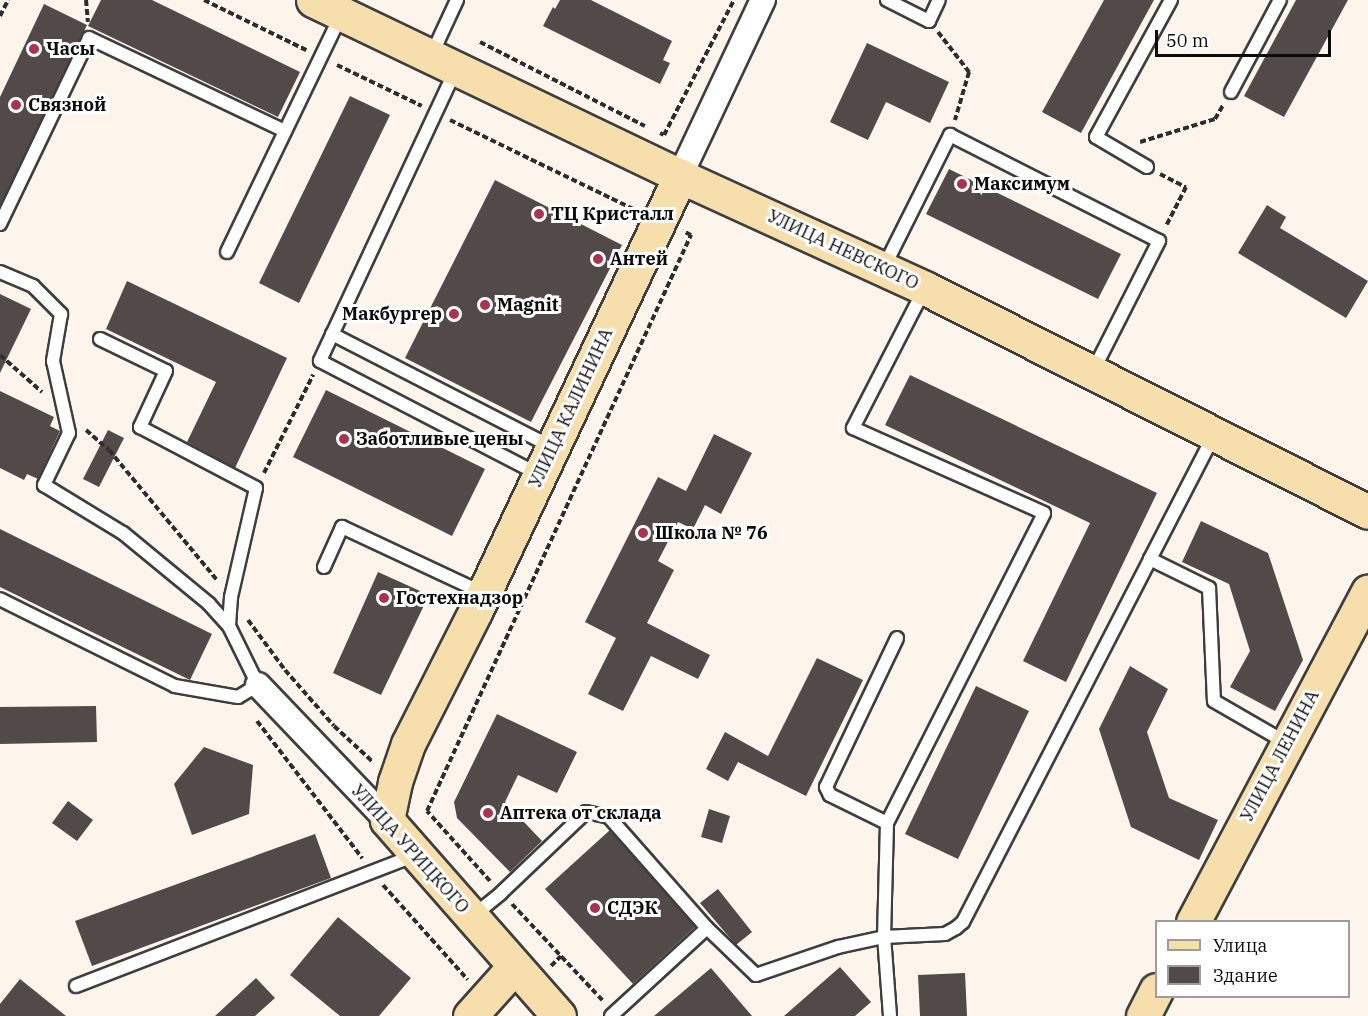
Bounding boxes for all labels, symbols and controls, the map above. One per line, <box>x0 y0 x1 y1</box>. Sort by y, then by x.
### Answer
scale bar <box>1158 18 1334 56</box>
text: 50 m <box>1166 29 1209 52</box>
place label: Часы <box>46 38 95 60</box>
marker: Часы <box>27 42 41 56</box>
place label: Связной <box>28 94 106 116</box>
marker: Связной <box>9 98 23 112</box>
place label: Максимум <box>974 173 1070 195</box>
marker: Максимум <box>955 177 969 191</box>
place label: ТЦ Кристалл <box>551 203 674 225</box>
street label: УЛИЦА НЕВСКОГО <box>764 205 922 295</box>
marker: ТЦ Кристалл <box>532 207 546 221</box>
place label: Антей <box>610 248 668 270</box>
marker: Антей <box>591 252 605 266</box>
place label: Magnit <box>497 294 558 316</box>
marker: Magnit <box>478 298 492 312</box>
place label: Макбургер <box>342 303 442 325</box>
marker: Макбургер <box>447 307 461 321</box>
street label: УЛИЦА КАЛИНИНА <box>524 325 618 491</box>
place label: Заботливые цены <box>356 428 524 450</box>
marker: Заботливые цены <box>337 432 351 446</box>
place label: Школа № 76 <box>655 522 768 544</box>
marker: Школа № 76 <box>636 526 650 540</box>
place label: Гостехнадзор <box>396 587 523 609</box>
marker: Гостехнадзор <box>377 591 391 605</box>
street label: УЛИЦА ЛЕНИНА <box>1236 686 1324 826</box>
street label: УЛИЦА УРИЦКОГО <box>346 780 474 918</box>
place label: Аптека от склада <box>500 802 662 824</box>
marker: Аптека от склада <box>481 806 495 820</box>
place label: СДЭК <box>607 897 658 919</box>
marker: СДЭК <box>588 901 602 915</box>
legend <box>1155 920 1350 998</box>
text: Улица <box>1213 934 1267 957</box>
text: Здание <box>1213 964 1278 987</box>

